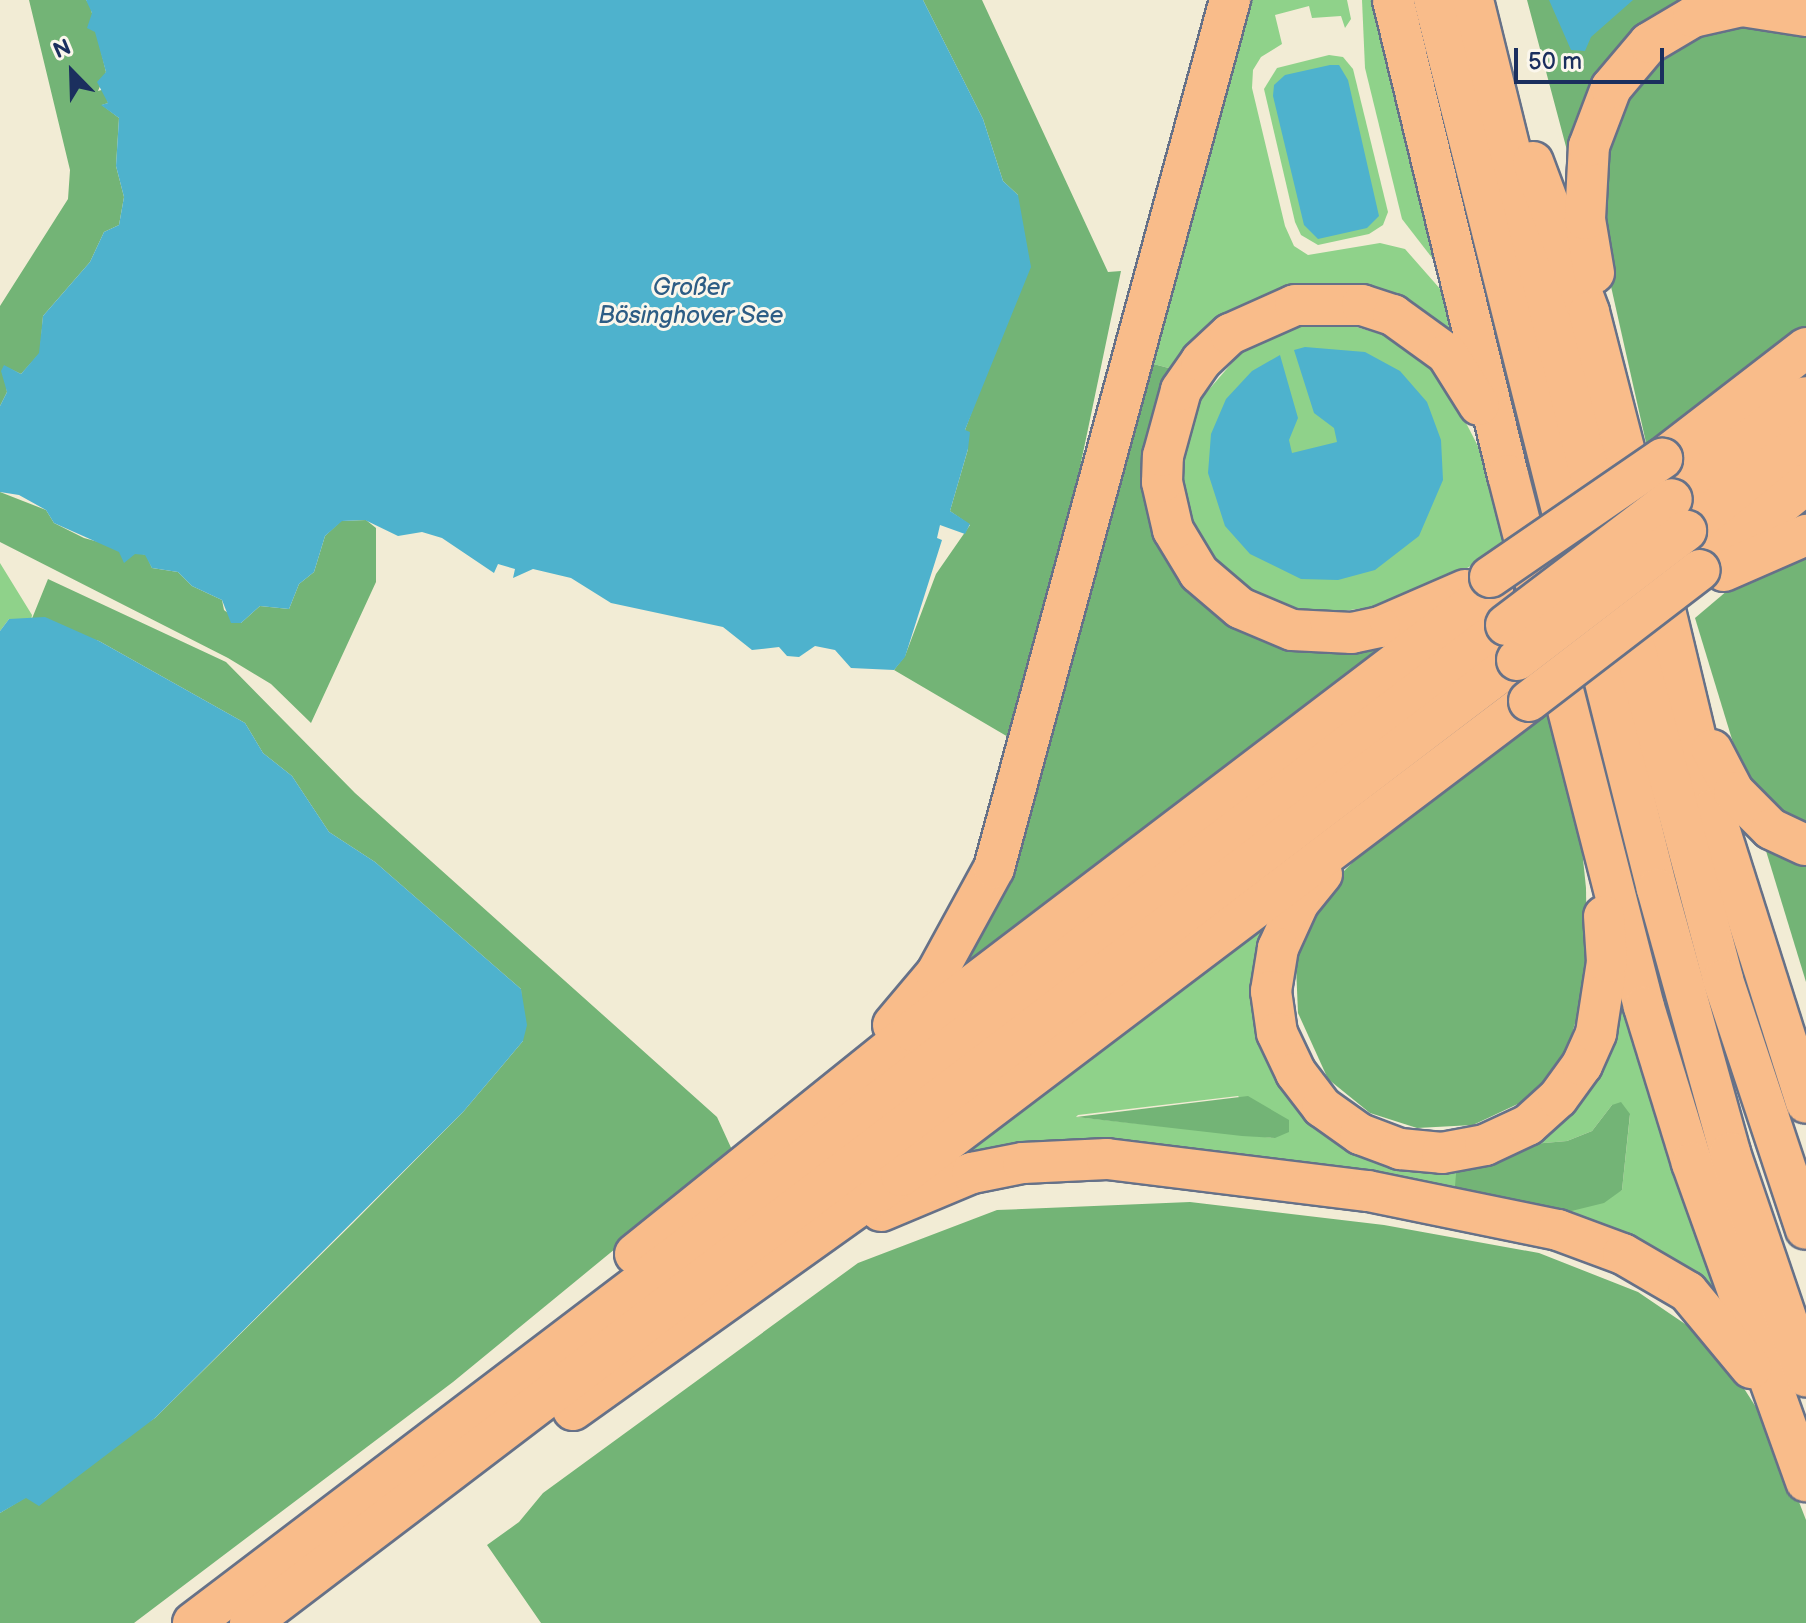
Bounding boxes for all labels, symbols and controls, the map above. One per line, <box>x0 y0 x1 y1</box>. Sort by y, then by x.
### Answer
north arrow <box>32 32 112 112</box>
scale bar <box>1518 32 1668 82</box>
text: N <box>50 34 75 65</box>
text: 50 m <box>1528 47 1582 76</box>
water label: Großer Bösinghover See <box>598 274 784 330</box>

